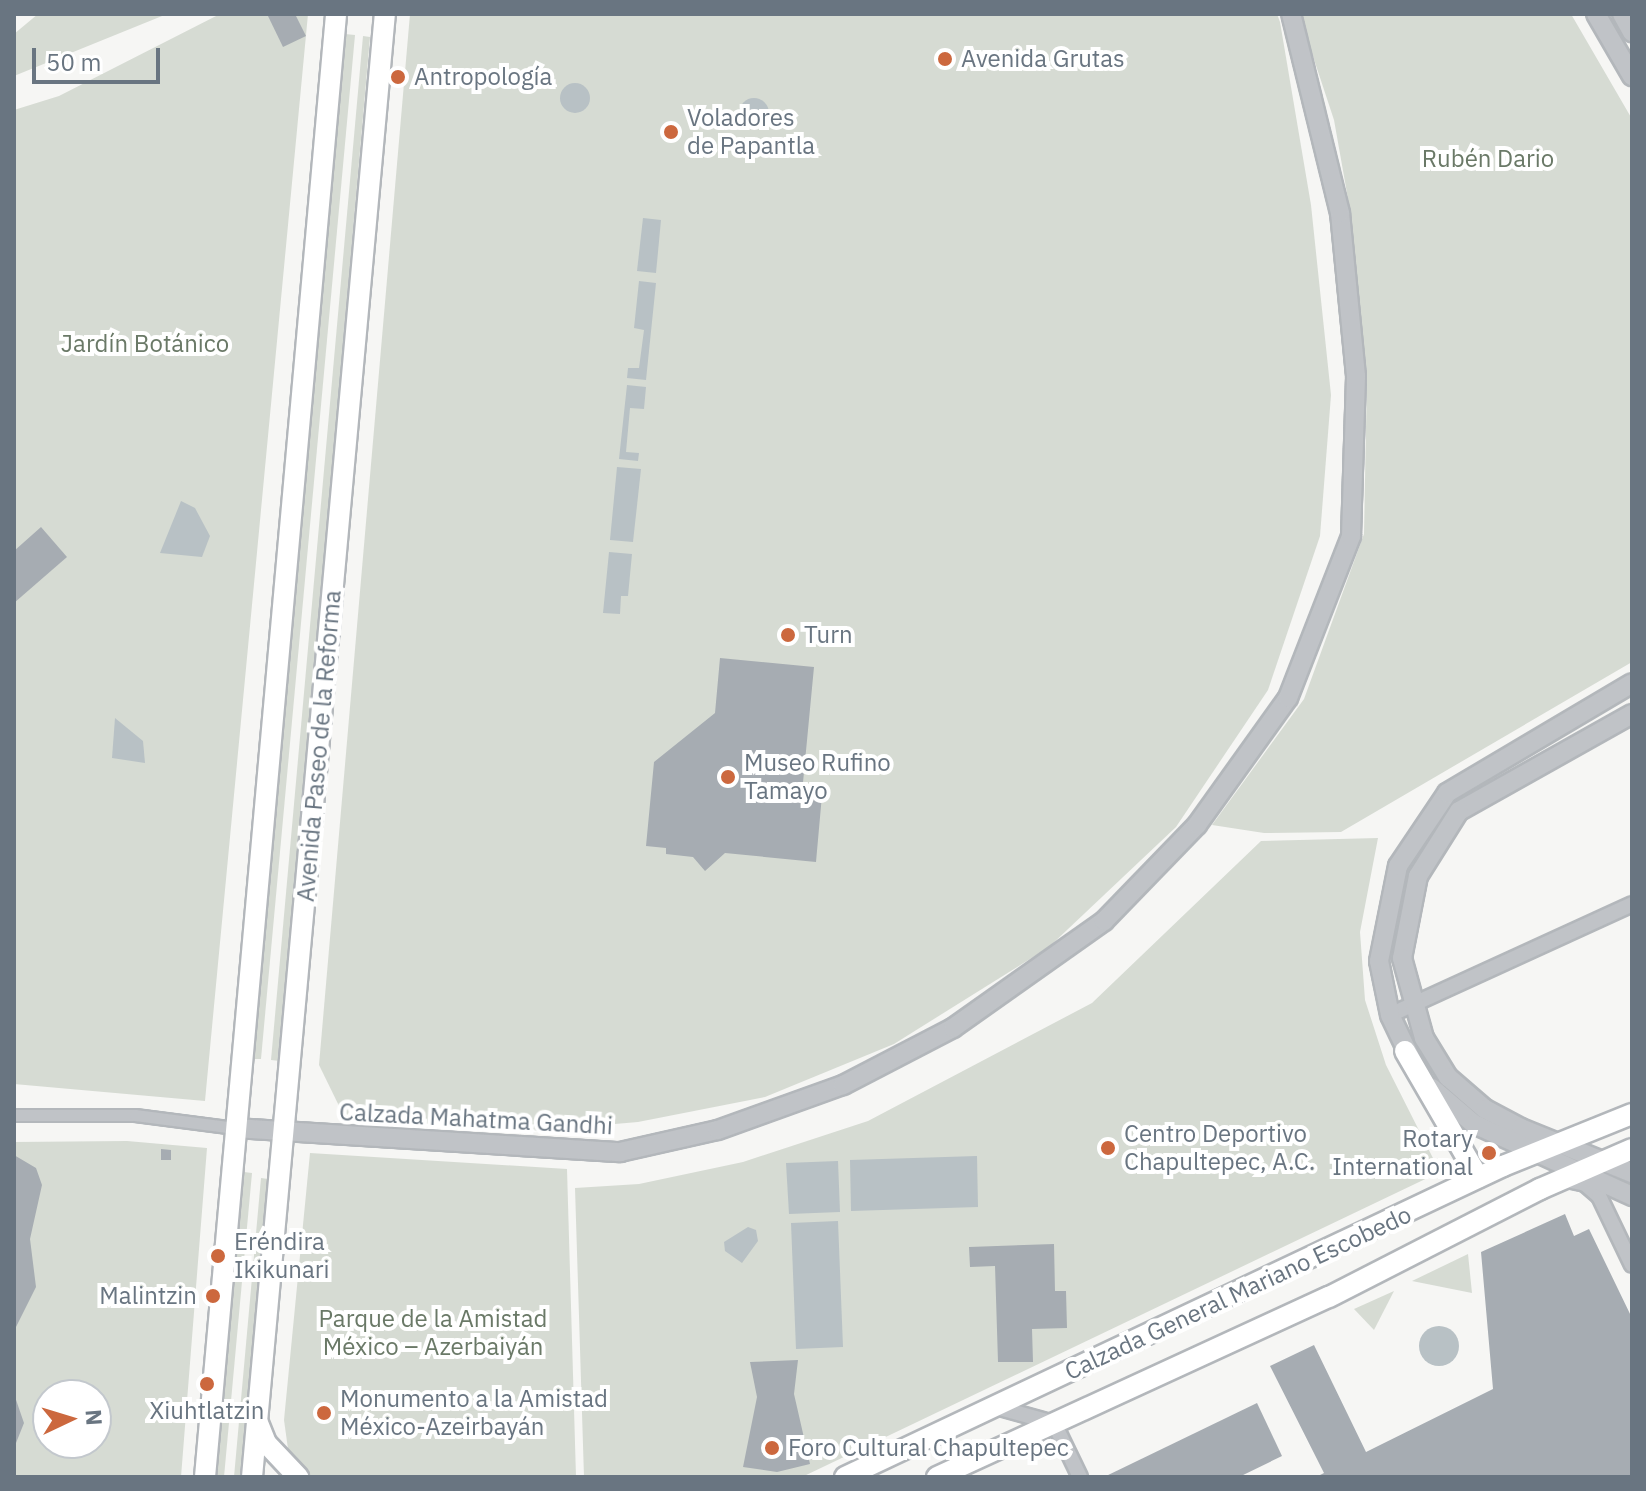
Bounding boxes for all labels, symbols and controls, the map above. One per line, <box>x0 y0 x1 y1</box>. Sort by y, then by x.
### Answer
scale bar <box>36 32 164 82</box>
place label: Avenida Grutas <box>961 45 1125 73</box>
text: 50 m <box>46 46 101 78</box>
marker: Avenida Grutas <box>936 50 954 68</box>
place label: Antropología <box>414 63 552 91</box>
marker: Antropología <box>389 68 407 86</box>
place label: Voladores de Papantla <box>687 104 815 160</box>
marker: Voladores de Papantla <box>662 123 680 141</box>
park label: Rubén Dario <box>1422 145 1554 173</box>
park label: Jardín Botánico <box>61 330 229 358</box>
street label: Avenida Paseo de la Reforma <box>291 589 347 903</box>
place label: Turn <box>804 621 853 649</box>
marker: Turn <box>779 626 797 644</box>
place label: Museo Rufino Tamayo <box>744 749 891 805</box>
marker: Museo Rufino Tamayo <box>719 768 737 786</box>
street label: Calzada Mahatma Gandhi <box>338 1097 614 1141</box>
place label: Centro Deportivo Chapultepec, A.C. <box>1124 1120 1315 1176</box>
place label: Rotary International <box>1332 1125 1473 1181</box>
marker: Centro Deportivo Chapultepec, A.C. <box>1099 1139 1117 1157</box>
marker: Rotary International <box>1480 1144 1498 1162</box>
street label: Calzada General Mariano Escobedo <box>1060 1200 1416 1386</box>
place label: Eréndira Ikikunari <box>234 1228 330 1284</box>
marker: Eréndira Ikikunari <box>209 1247 227 1265</box>
place label: Malintzin <box>99 1282 197 1310</box>
marker: Malintzin <box>204 1287 222 1305</box>
park label: Parque de la Amistad México – Azerbaiyán <box>319 1305 547 1361</box>
marker: Xiuhtlatzin <box>198 1375 216 1393</box>
north arrow <box>32 1379 112 1459</box>
place label: Monumento a la Amistad México-Azeirbayán <box>340 1385 608 1441</box>
place label: Xiuhtlatzin <box>150 1397 264 1425</box>
marker: Monumento a la Amistad México-Azeirbayán <box>315 1404 333 1422</box>
text: N <box>79 1408 109 1426</box>
place label: Foro Cultural Chapultepec <box>788 1434 1069 1462</box>
marker: Foro Cultural Chapultepec <box>763 1439 781 1457</box>

